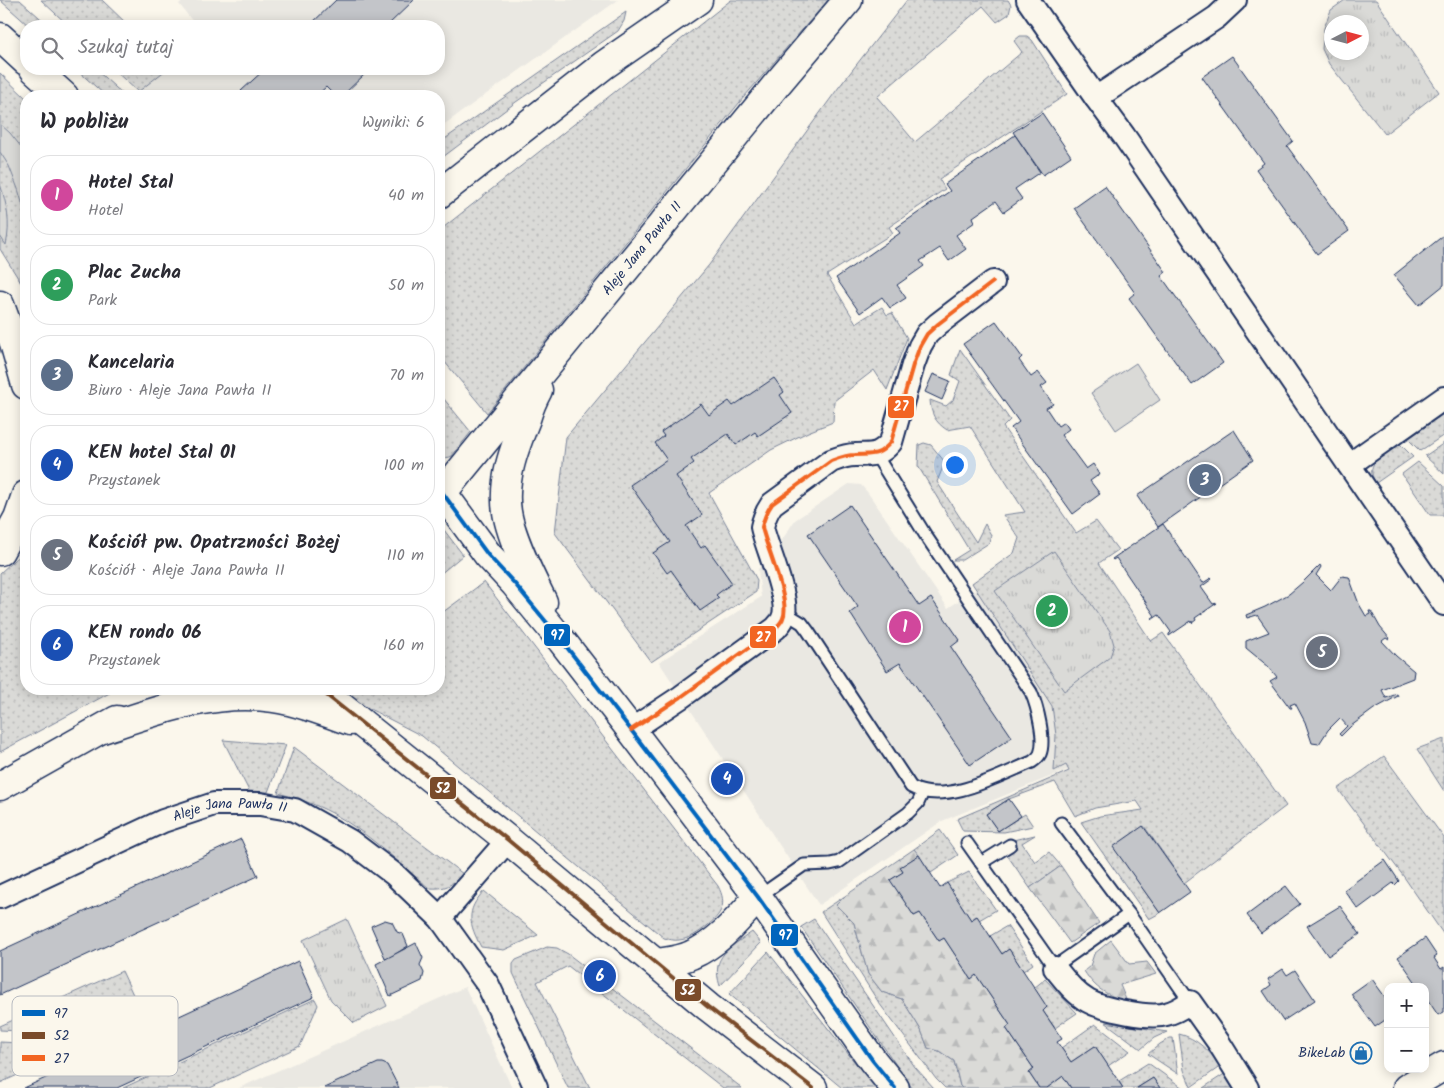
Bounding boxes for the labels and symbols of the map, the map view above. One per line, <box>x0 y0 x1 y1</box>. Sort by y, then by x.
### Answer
north arrow <box>1324 15 1369 60</box>
street label: Aleje Jana Pawła II <box>597 197 688 301</box>
line badge: 27 <box>887 395 915 419</box>
text: 27 <box>894 396 909 418</box>
your location <box>942 452 968 478</box>
pin: 3 <box>1189 461 1221 499</box>
pin: 2 <box>1036 592 1068 630</box>
pin: 1 <box>889 608 921 646</box>
line badge: 97 <box>543 623 571 647</box>
text: 97 <box>550 625 564 647</box>
line badge: 27 <box>749 625 777 649</box>
text: 27 <box>756 627 771 649</box>
pin: 5 <box>1306 633 1338 671</box>
pin: 4 <box>711 760 743 798</box>
line badge: 52 <box>429 776 457 800</box>
text: 52 <box>434 778 451 800</box>
street label: Aleje Jana Pawła II <box>170 793 289 828</box>
line badge: 97 <box>770 923 799 947</box>
text: 97 <box>778 925 792 947</box>
pin: 6 <box>584 957 616 995</box>
line badge: 52 <box>674 978 702 1002</box>
text: 52 <box>679 980 696 1002</box>
legend <box>12 996 178 1076</box>
text: 97 <box>54 1003 68 1025</box>
text: 52 <box>54 1025 70 1047</box>
shop icon: BikeLab <box>1349 1041 1373 1065</box>
place label: BikeLab <box>1298 1042 1346 1064</box>
text: 27 <box>54 1048 69 1070</box>

